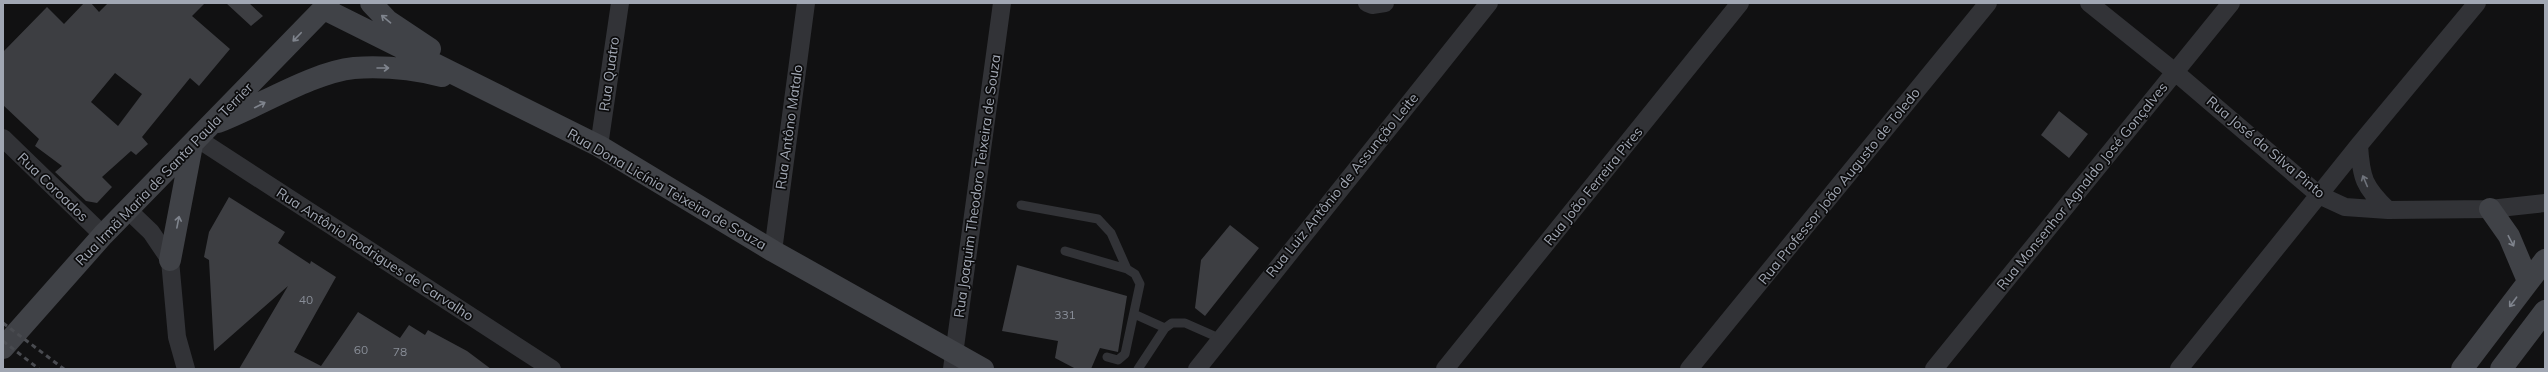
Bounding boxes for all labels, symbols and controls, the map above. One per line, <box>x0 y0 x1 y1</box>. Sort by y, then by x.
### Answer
one-way arrow <box>381 14 391 23</box>
one-way arrow <box>292 32 302 42</box>
street label: Rua Quatro <box>595 36 623 112</box>
street label: Rua Joaquim Theodoro Teixeira de Souza <box>950 53 1004 319</box>
street label: Rua Antôno Matalo <box>771 63 807 191</box>
one-way arrow <box>376 64 389 72</box>
street label: Rua Irmã Maria de Santa Paula Terrier <box>72 78 257 269</box>
street label: Rua Monsenhor Agnaldo José Gonçalves <box>1993 78 2172 294</box>
street label: Rua Professor João Augusto de Toledo <box>1754 84 1924 288</box>
street label: Rua Luiz Antônio de Assunção Leite <box>1262 89 1422 281</box>
street label: Rua José da Silva Pinto <box>2203 92 2329 202</box>
one-way arrow <box>254 100 266 108</box>
street label: Rua João Ferreira Pires <box>1540 123 1647 249</box>
street label: Rua Dona Licínia Teixeira de Souza <box>564 124 770 254</box>
street label: Rua Coroados <box>14 149 92 225</box>
one-way arrow <box>2360 176 2368 188</box>
street label: Rua Antônio Rodrigues de Carvalho <box>273 183 477 325</box>
one-way arrow <box>174 216 182 229</box>
one-way arrow <box>2508 235 2516 247</box>
house number: 40 <box>299 292 313 307</box>
one-way arrow <box>2508 297 2517 308</box>
house number: 331 <box>1054 307 1076 322</box>
house number: 60 <box>354 342 368 357</box>
house number: 78 <box>393 344 407 359</box>

